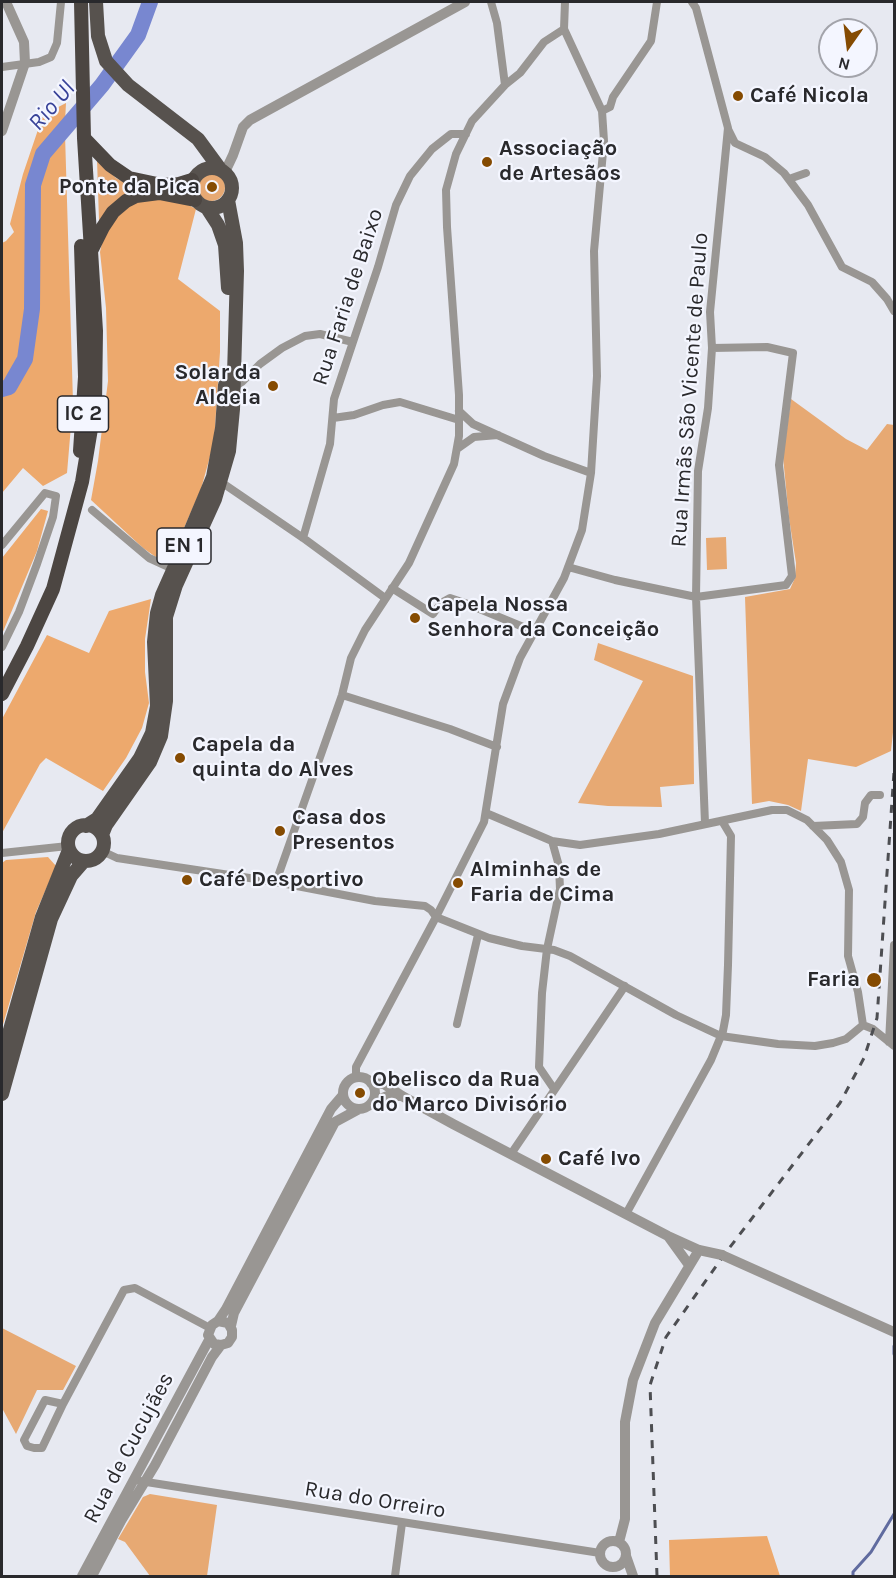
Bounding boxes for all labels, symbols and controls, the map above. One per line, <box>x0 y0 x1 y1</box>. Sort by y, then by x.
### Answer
north arrow <box>818 18 878 78</box>
text: N <box>836 53 852 75</box>
water label: Rio Ul <box>22 75 82 137</box>
place label: Café Nicola <box>750 83 869 109</box>
marker: Café Nicola <box>731 89 745 103</box>
place label: Associação de Artesãos <box>499 136 621 188</box>
marker: Associação de Artesãos <box>480 155 494 169</box>
place label: Ponte da Pica <box>59 174 200 200</box>
marker: Ponte da Pica <box>205 180 219 194</box>
street label: Rua Faria de Baixo <box>307 205 389 389</box>
street label: Rua Irmãs São Vicente de Paulo <box>666 232 714 548</box>
place label: Solar da Aldeia <box>174 360 261 412</box>
marker: Solar da Aldeia <box>266 379 280 393</box>
road number: IC 2 <box>58 396 109 432</box>
road number: EN 1 <box>157 528 211 564</box>
place label: Capela Nossa Senhora da Conceição <box>427 592 659 644</box>
marker: Capela Nossa Senhora da Conceição <box>408 611 422 625</box>
place label: Capela da quinta do Alves <box>192 732 354 784</box>
marker: Capela da quinta do Alves <box>173 751 187 765</box>
place label: Casa dos Presentos <box>292 805 395 856</box>
marker: Casa dos Presentos <box>273 824 287 838</box>
place label: Alminhas de Faria de Cima <box>470 857 614 908</box>
place label: Café Desportivo <box>199 867 364 893</box>
marker: Café Desportivo <box>180 873 194 887</box>
marker: Alminhas de Faria de Cima <box>451 876 465 890</box>
place label: Faria <box>807 967 860 993</box>
marker: Faria <box>865 971 883 989</box>
place label: Obelisco da Rua do Marco Divisório <box>372 1067 567 1118</box>
marker: Obelisco da Rua do Marco Divisório <box>353 1086 367 1100</box>
place label: Café Ivo <box>558 1146 641 1172</box>
marker: Café Ivo <box>539 1152 553 1166</box>
street label: Rua de Cucujães <box>78 1368 180 1528</box>
street label: Rua do Orreiro <box>303 1476 447 1524</box>

